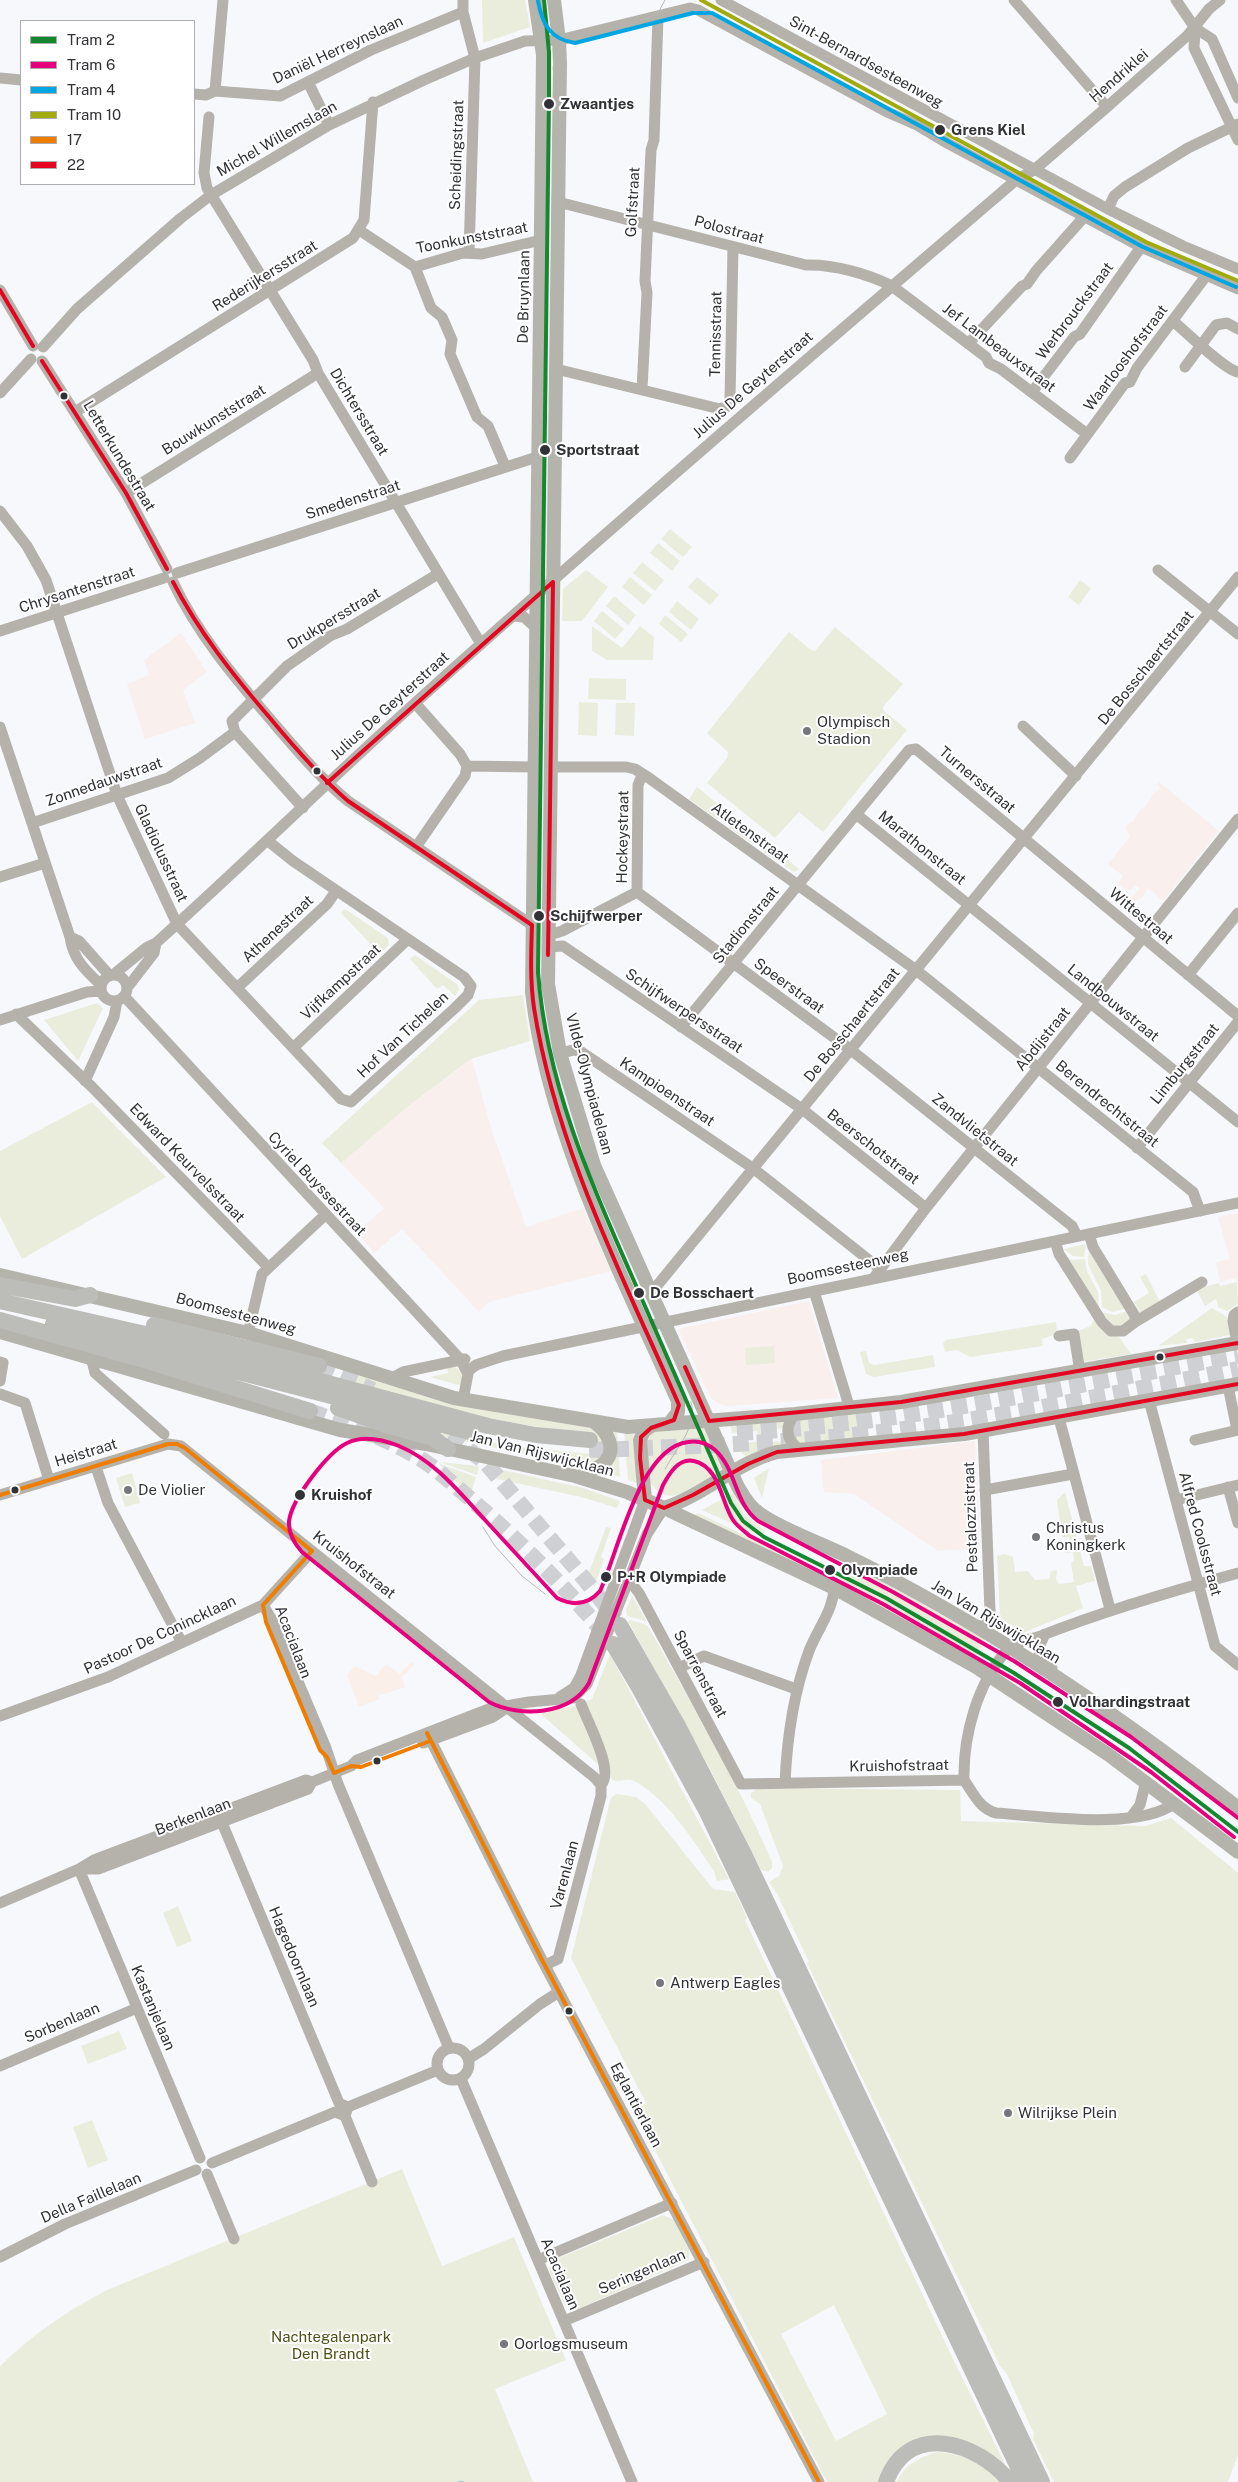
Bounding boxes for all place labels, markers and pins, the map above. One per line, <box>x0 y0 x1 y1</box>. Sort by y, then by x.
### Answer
place label: Zwaantjes <box>560 95 634 113</box>
marker: Zwaantjes <box>542 97 556 111</box>
place label: Grens Kiel <box>951 121 1026 139</box>
marker: Grens Kiel <box>933 123 947 137</box>
unlabelled marker <box>59 391 69 401</box>
place label: Sportstraat <box>556 441 639 459</box>
marker: Sportstraat <box>538 443 552 457</box>
place label: Olympisch Stadion <box>817 713 890 748</box>
marker: Olympisch Stadion <box>801 725 813 737</box>
unlabelled marker <box>312 766 322 776</box>
place label: Schijfwerper <box>550 907 642 925</box>
marker: Schijfwerper <box>532 909 546 923</box>
place label: De Bosschaert <box>650 1284 754 1302</box>
marker: De Bosschaert <box>632 1286 646 1300</box>
unlabelled marker <box>1155 1352 1165 1362</box>
place label: De Violier <box>138 1481 205 1499</box>
marker: De Violier <box>122 1484 134 1496</box>
unlabelled marker <box>10 1485 20 1495</box>
place label: Kruishof <box>311 1486 372 1504</box>
marker: Kruishof <box>293 1488 307 1502</box>
place label: Christus Koningkerk <box>1046 1519 1126 1554</box>
marker: Christus Koningkerk <box>1030 1531 1042 1543</box>
place label: Olympiade <box>841 1561 918 1579</box>
marker: Olympiade <box>823 1563 837 1577</box>
place label: P+R Olympiade <box>617 1568 726 1586</box>
marker: P+R Olympiade <box>599 1570 613 1584</box>
place label: Volhardingstraat <box>1069 1693 1190 1711</box>
marker: Volhardingstraat <box>1051 1695 1065 1709</box>
unlabelled marker <box>372 1756 382 1766</box>
place label: Antwerp Eagles <box>670 1974 780 1992</box>
marker: Antwerp Eagles <box>654 1977 666 1989</box>
unlabelled marker <box>564 2006 574 2016</box>
place label: Wilrijkse Plein <box>1018 2104 1117 2122</box>
marker: Wilrijkse Plein <box>1002 2107 1014 2119</box>
place label: Oorlogsmuseum <box>514 2335 628 2353</box>
marker: Oorlogsmuseum <box>498 2338 510 2350</box>

